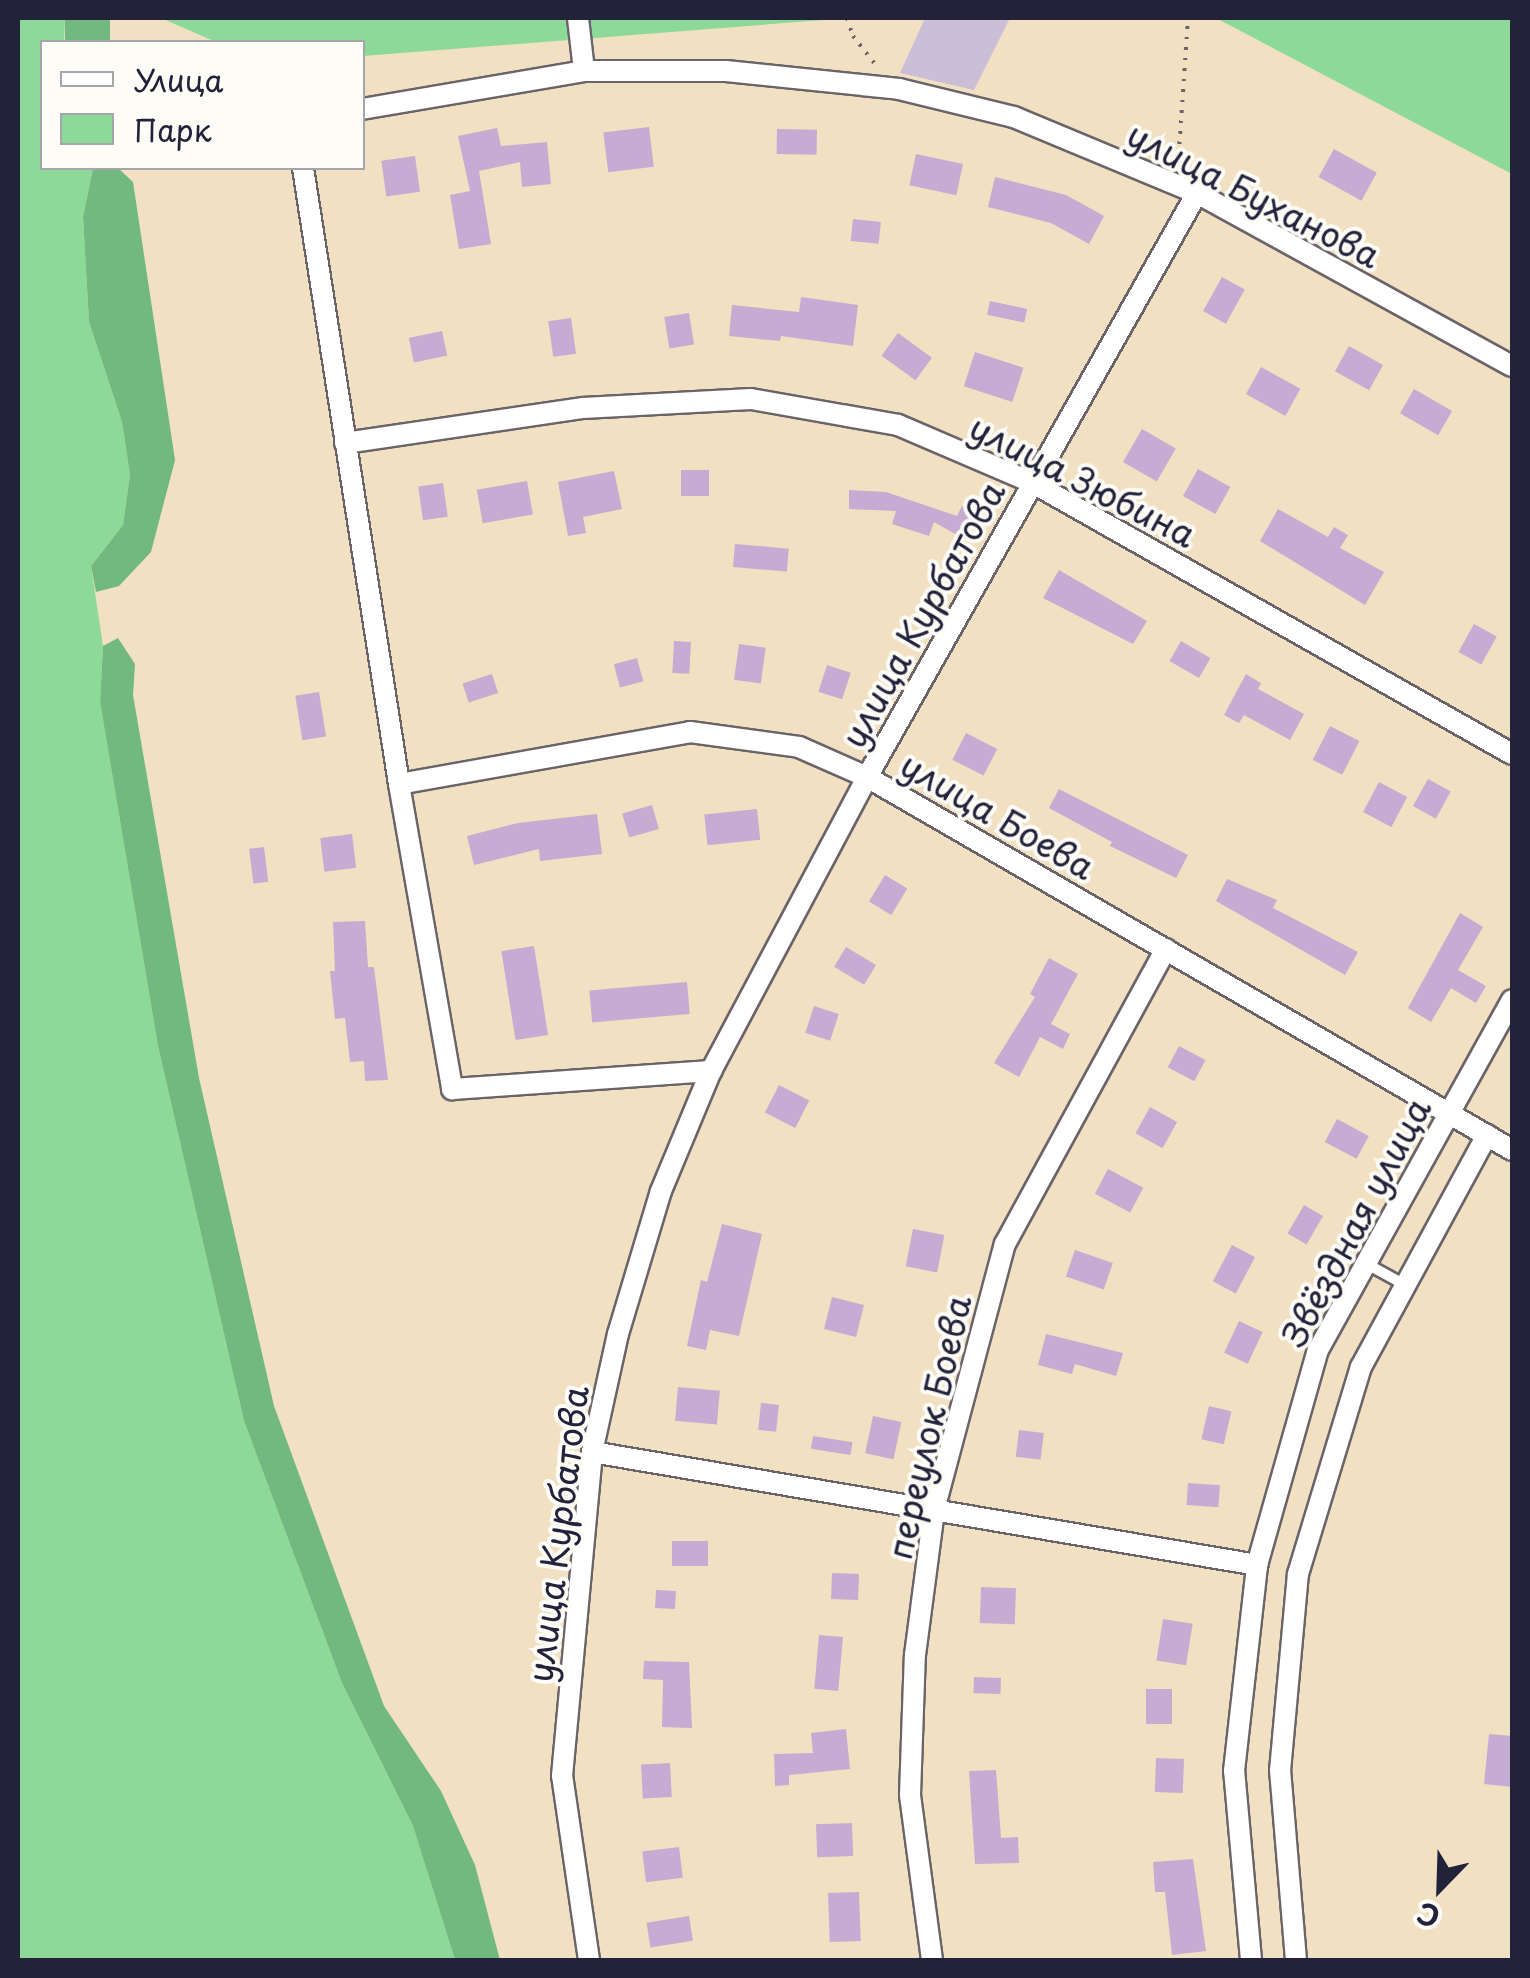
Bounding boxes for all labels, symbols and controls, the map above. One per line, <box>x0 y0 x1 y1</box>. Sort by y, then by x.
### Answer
legend <box>40 40 365 170</box>
text: Улица <box>134 57 223 102</box>
text: Парк <box>134 107 211 152</box>
street label: улица Буханова <box>1120 112 1388 276</box>
street label: улица Зюбина <box>963 405 1203 555</box>
street label: улица Курбатова <box>831 473 1013 755</box>
street label: улица Боева <box>893 742 1103 888</box>
street label: Звёздная улица <box>1271 1090 1439 1354</box>
street label: переулок Боева <box>877 1291 979 1563</box>
street label: улица Курбатова <box>518 1382 596 1686</box>
north arrow <box>1390 1838 1490 1938</box>
text: С <box>1410 1892 1446 1940</box>

